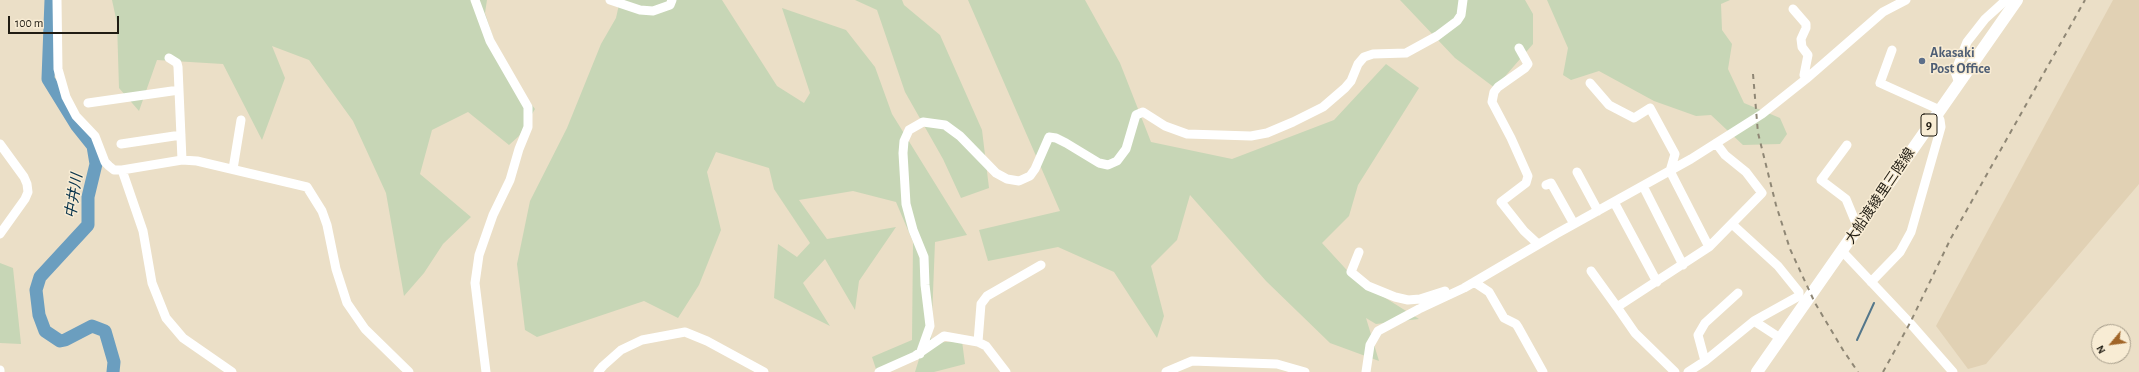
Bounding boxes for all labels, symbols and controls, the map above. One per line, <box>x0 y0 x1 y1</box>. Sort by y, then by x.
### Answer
scale bar <box>10 8 121 34</box>
text: 100 m <box>15 17 43 29</box>
place label: Akasaki Post Office <box>1930 45 1990 78</box>
marker: Akasaki Post Office <box>1917 56 1927 66</box>
road number: 9 <box>1921 114 1937 136</box>
street label: 大船渡綾里三陸線 <box>1842 145 1918 247</box>
water label: 中井川 <box>62 172 86 220</box>
north arrow <box>2091 324 2131 364</box>
text: N <box>2094 344 2108 356</box>

